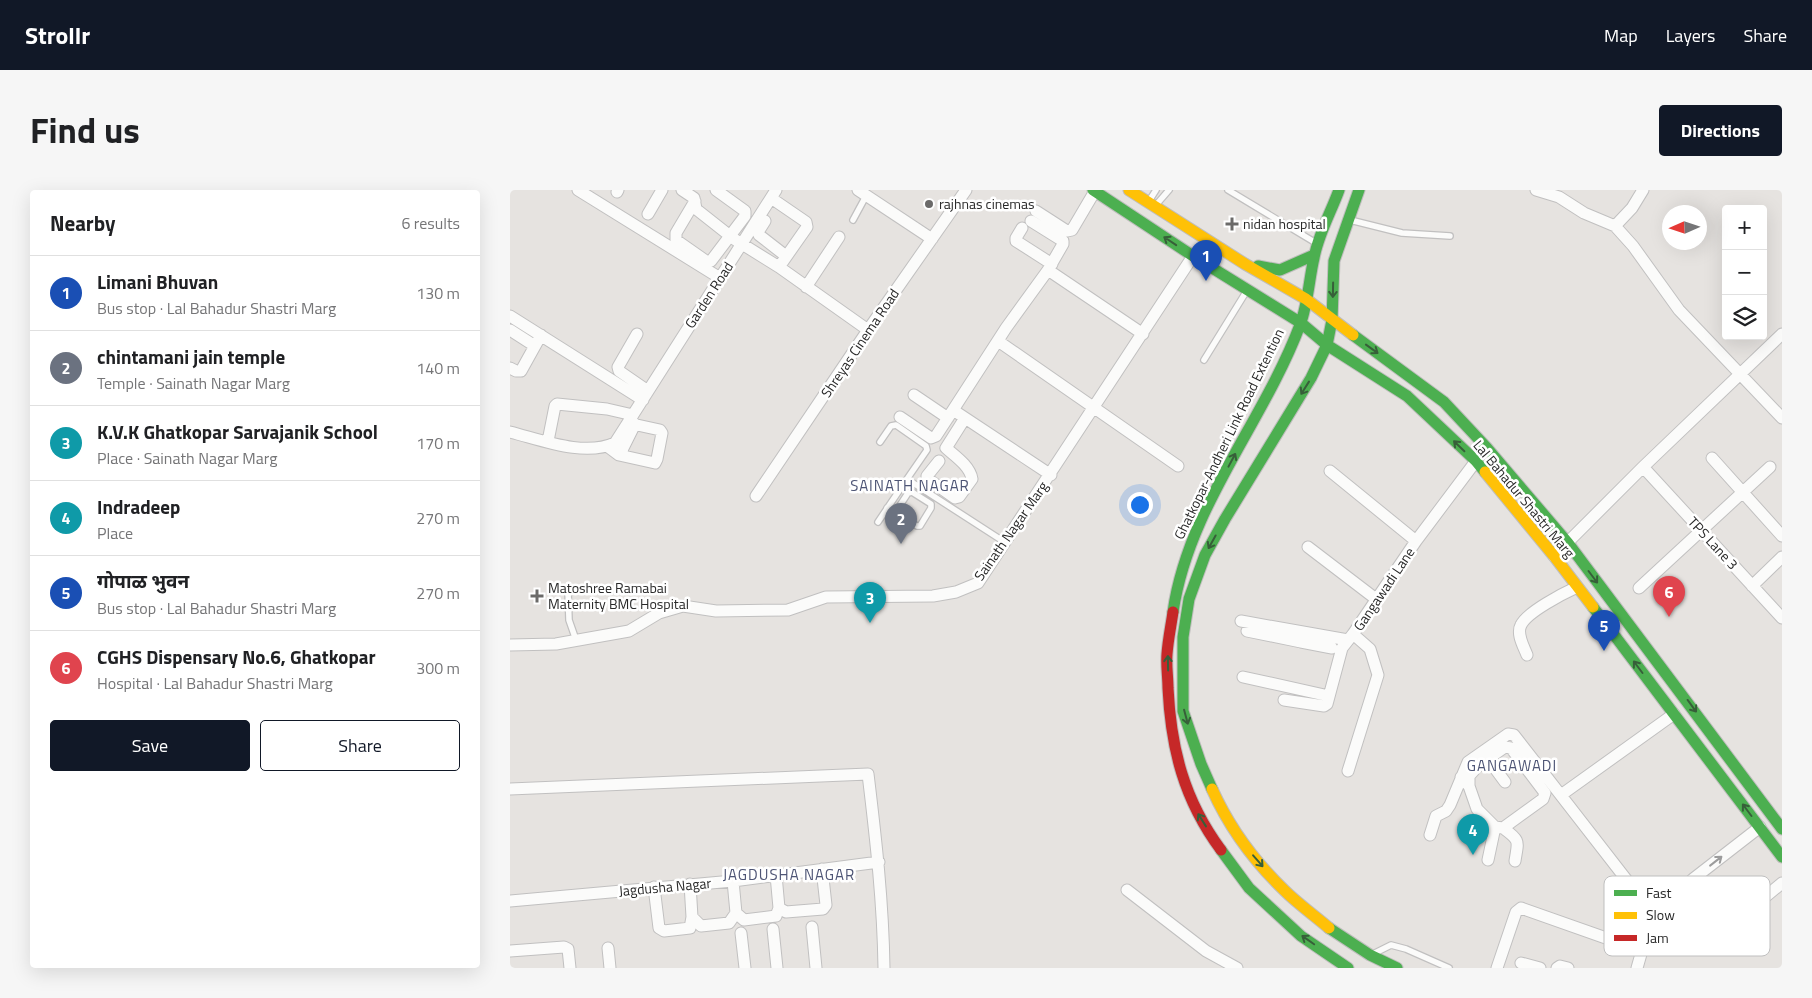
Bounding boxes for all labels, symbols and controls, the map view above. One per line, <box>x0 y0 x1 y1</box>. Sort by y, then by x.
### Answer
text: Strollr <box>25 17 90 53</box>
text: Map <box>1604 22 1638 49</box>
text: Layers <box>1666 22 1715 49</box>
text: Share <box>1743 22 1787 49</box>
text: Find us <box>30 103 140 157</box>
button: Directions <box>1659 105 1782 156</box>
place label: rajhnas cinemas <box>939 193 1035 214</box>
marker: rajhnas cinemas <box>923 198 935 210</box>
north arrow <box>1662 205 1707 250</box>
map controls <box>1722 205 1767 340</box>
button: + <box>1722 205 1767 250</box>
text: Nearby <box>50 207 115 239</box>
text: 6 results <box>401 211 460 235</box>
place label: nidan hospital <box>1243 213 1326 234</box>
marker: nidan hospital <box>1225 217 1239 231</box>
one-way arrow <box>1164 236 1178 246</box>
pin: 1 <box>1190 240 1222 281</box>
button: − <box>1722 250 1767 295</box>
street label: Garden Road <box>679 257 738 332</box>
text: Limani Bhuvan <box>97 267 218 296</box>
text: 1 <box>62 281 70 305</box>
text: 130 m <box>416 281 460 305</box>
one-way arrow <box>1328 282 1338 298</box>
street label: Shreyas Cinema Road <box>815 284 904 401</box>
button: layers <box>1722 295 1767 340</box>
text: Bus stop · Lal Bahadur Shastri Marg <box>97 296 336 320</box>
street label: Ghatkopar-Andheri Link Road Extention <box>1168 325 1289 543</box>
text: chintamani jain temple <box>97 342 285 371</box>
one-way arrow <box>1364 344 1378 354</box>
text: 2 <box>62 356 70 380</box>
text: 140 m <box>416 356 460 380</box>
text: Temple · Sainath Nagar Marg <box>97 371 290 395</box>
one-way arrow <box>1299 381 1309 395</box>
text: K.V.K Ghatkopar Sarvajanik School <box>97 417 378 446</box>
text: 3 <box>62 431 70 455</box>
text: 170 m <box>416 431 460 455</box>
street label: Lal Bahadur Shastri Marg <box>1469 435 1580 562</box>
one-way arrow <box>1453 440 1465 452</box>
text: Place · Sainath Nagar Marg <box>97 446 277 470</box>
one-way arrow <box>1227 453 1237 468</box>
district label: SAINATH NAGAR <box>850 474 970 497</box>
street label: Sainath Nagar Marg <box>968 477 1053 585</box>
text: Indradeep <box>97 492 180 521</box>
your location <box>1127 492 1153 518</box>
pin: 2 <box>885 503 917 544</box>
text: 4 <box>62 506 70 530</box>
text: 270 m <box>416 506 460 530</box>
street label: TPS Lane 3 <box>1683 512 1743 574</box>
text: Place <box>97 521 133 545</box>
one-way arrow <box>1206 535 1216 549</box>
street label: Gangawadi Lane <box>1348 543 1419 635</box>
text: गोपाळ भुवन <box>97 566 189 595</box>
one-way arrow <box>1588 570 1599 583</box>
pin: 6 <box>1653 576 1685 617</box>
place label: Matoshree Ramabai Maternity BMC Hospital <box>548 577 689 614</box>
text: 5 <box>62 581 70 605</box>
text: 270 m <box>416 581 460 605</box>
pin: 3 <box>854 582 886 623</box>
marker: Matoshree Ramabai Maternity BMC Hospital <box>530 589 544 603</box>
text: Bus stop · Lal Bahadur Shastri Marg <box>97 596 336 620</box>
pin: 5 <box>1588 610 1620 651</box>
text: CGHS Dispensary No.6, Ghatkopar <box>97 642 376 671</box>
one-way arrow <box>1163 655 1172 671</box>
text: 6 <box>62 656 70 680</box>
text: 300 m <box>416 656 460 680</box>
one-way arrow <box>1633 661 1644 674</box>
text: Hospital · Lal Bahadur Shastri Marg <box>97 671 333 695</box>
one-way arrow <box>1687 699 1697 713</box>
one-way arrow <box>1181 709 1191 725</box>
button: Save <box>50 720 250 771</box>
button: Share <box>260 720 460 771</box>
district label: GANGAWADI <box>1467 754 1557 777</box>
one-way arrow <box>1742 803 1752 817</box>
one-way arrow <box>1196 813 1206 827</box>
pin: 4 <box>1457 814 1489 855</box>
one-way arrow <box>1252 854 1264 867</box>
one-way arrow <box>1709 856 1723 866</box>
district label: JAGDUSHA NAGAR <box>723 863 855 886</box>
street label: Jagdusha Nagar <box>618 872 712 901</box>
legend <box>1604 876 1770 956</box>
text: Fast <box>1646 882 1671 903</box>
text: Slow <box>1646 904 1675 925</box>
text: Jam <box>1646 927 1669 948</box>
one-way arrow <box>1301 935 1315 945</box>

